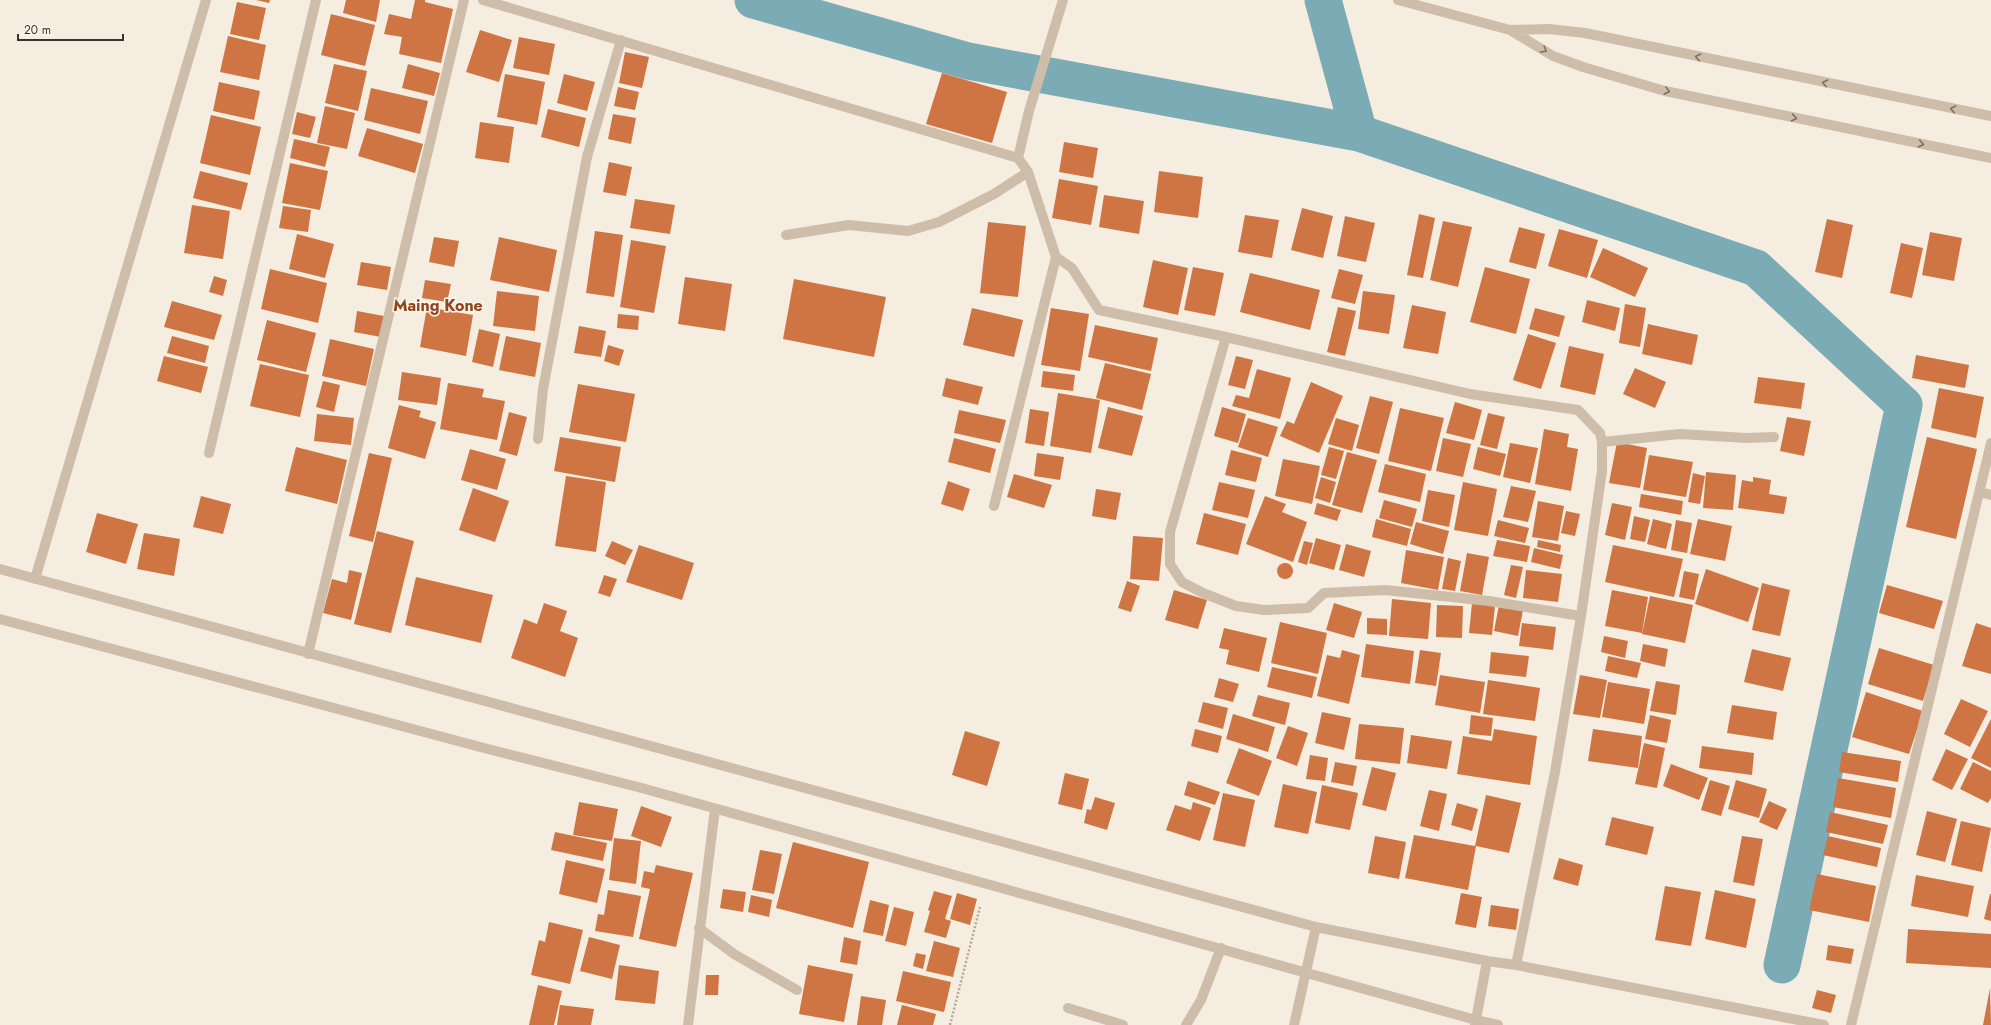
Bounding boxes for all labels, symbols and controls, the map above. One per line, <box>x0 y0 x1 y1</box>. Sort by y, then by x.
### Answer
scale bar <box>18 16 123 42</box>
text: 20 m <box>24 21 51 39</box>
one-way arrow <box>1540 45 1547 53</box>
one-way arrow <box>1695 53 1701 61</box>
one-way arrow <box>1822 79 1829 87</box>
one-way arrow <box>1664 87 1670 95</box>
one-way arrow <box>1950 105 1956 113</box>
one-way arrow <box>1791 113 1797 121</box>
one-way arrow <box>1918 139 1924 147</box>
district label: Maing Kone <box>393 294 483 317</box>

